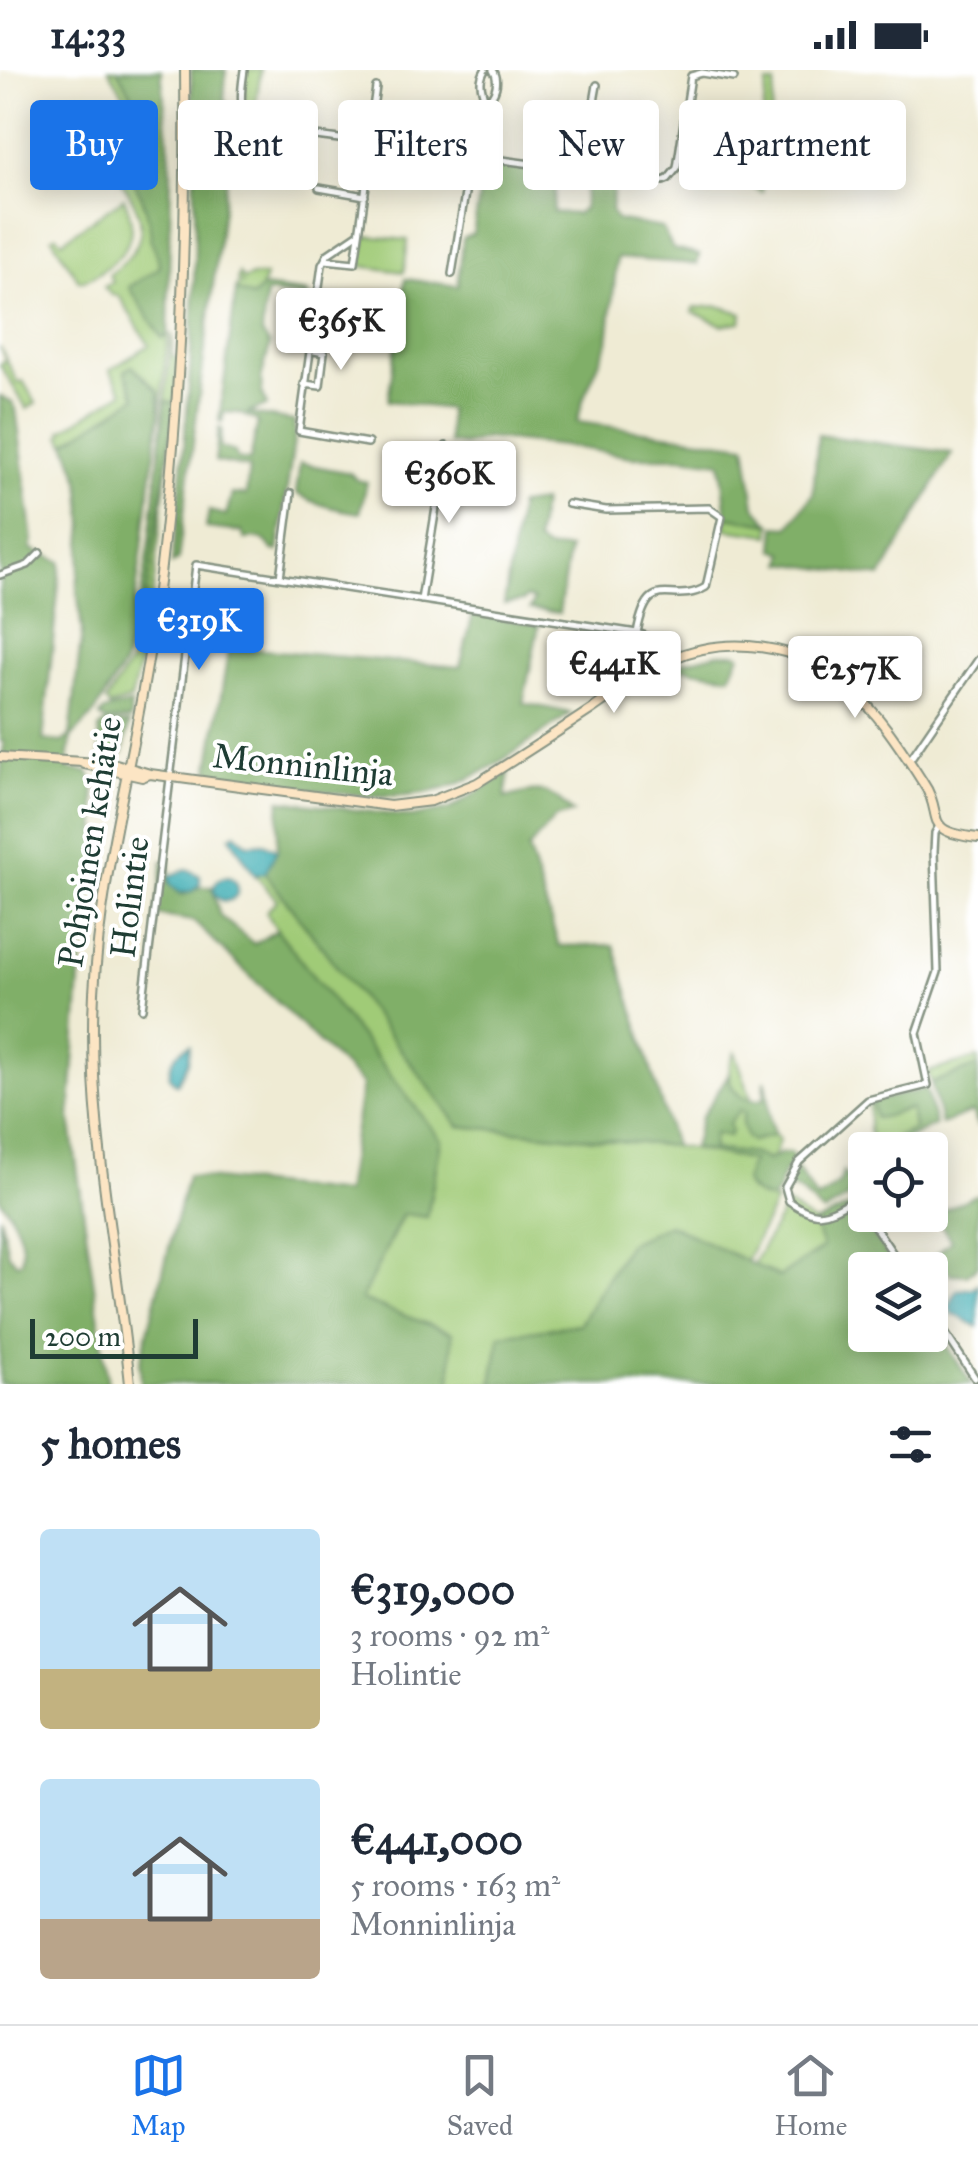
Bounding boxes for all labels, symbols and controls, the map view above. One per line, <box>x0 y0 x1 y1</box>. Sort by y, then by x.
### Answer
text: 14:33 <box>50 12 126 58</box>
chip: Buy <box>30 100 158 190</box>
chip: Rent <box>178 100 318 190</box>
chip: Filters <box>338 100 503 190</box>
chip: New <box>523 100 659 190</box>
chip: Apartment <box>679 100 906 190</box>
pin: €365K <box>271 288 411 373</box>
text: €365K <box>298 301 384 340</box>
pin: €360K <box>379 441 519 526</box>
text: €360K <box>404 454 494 493</box>
pin: €319K <box>129 588 269 673</box>
text: €319K <box>157 601 241 640</box>
pin: €441K <box>544 631 684 716</box>
pin: €257K <box>785 636 925 721</box>
text: €441K <box>569 644 659 683</box>
text: €257K <box>810 649 900 688</box>
street label: Pohjoinen kehätie <box>49 713 131 971</box>
street label: Monninlinja <box>211 734 396 796</box>
street label: Holintie <box>101 834 159 960</box>
map controls <box>848 1132 948 1352</box>
button: locate <box>848 1132 948 1232</box>
button: layers <box>848 1252 948 1352</box>
scale bar <box>30 1314 198 1358</box>
text: 200 m <box>45 1319 121 1354</box>
icon: filters <box>883 1417 938 1472</box>
text: 5 homes <box>40 1418 181 1470</box>
text: €319,000 <box>350 1564 515 1616</box>
icon: home <box>120 1569 240 1689</box>
text: 3 rooms · 92 m² <box>350 1616 550 1655</box>
text: Holintie <box>350 1655 461 1694</box>
text: €441,000 <box>350 1814 523 1866</box>
icon: home <box>120 1819 240 1939</box>
text: 5 rooms · 163 m² <box>350 1866 560 1905</box>
text: Monninlinja <box>350 1905 516 1944</box>
tab: Map <box>131 2048 186 2143</box>
tab: Saved <box>447 2048 513 2143</box>
tab: Home <box>774 2048 847 2143</box>

